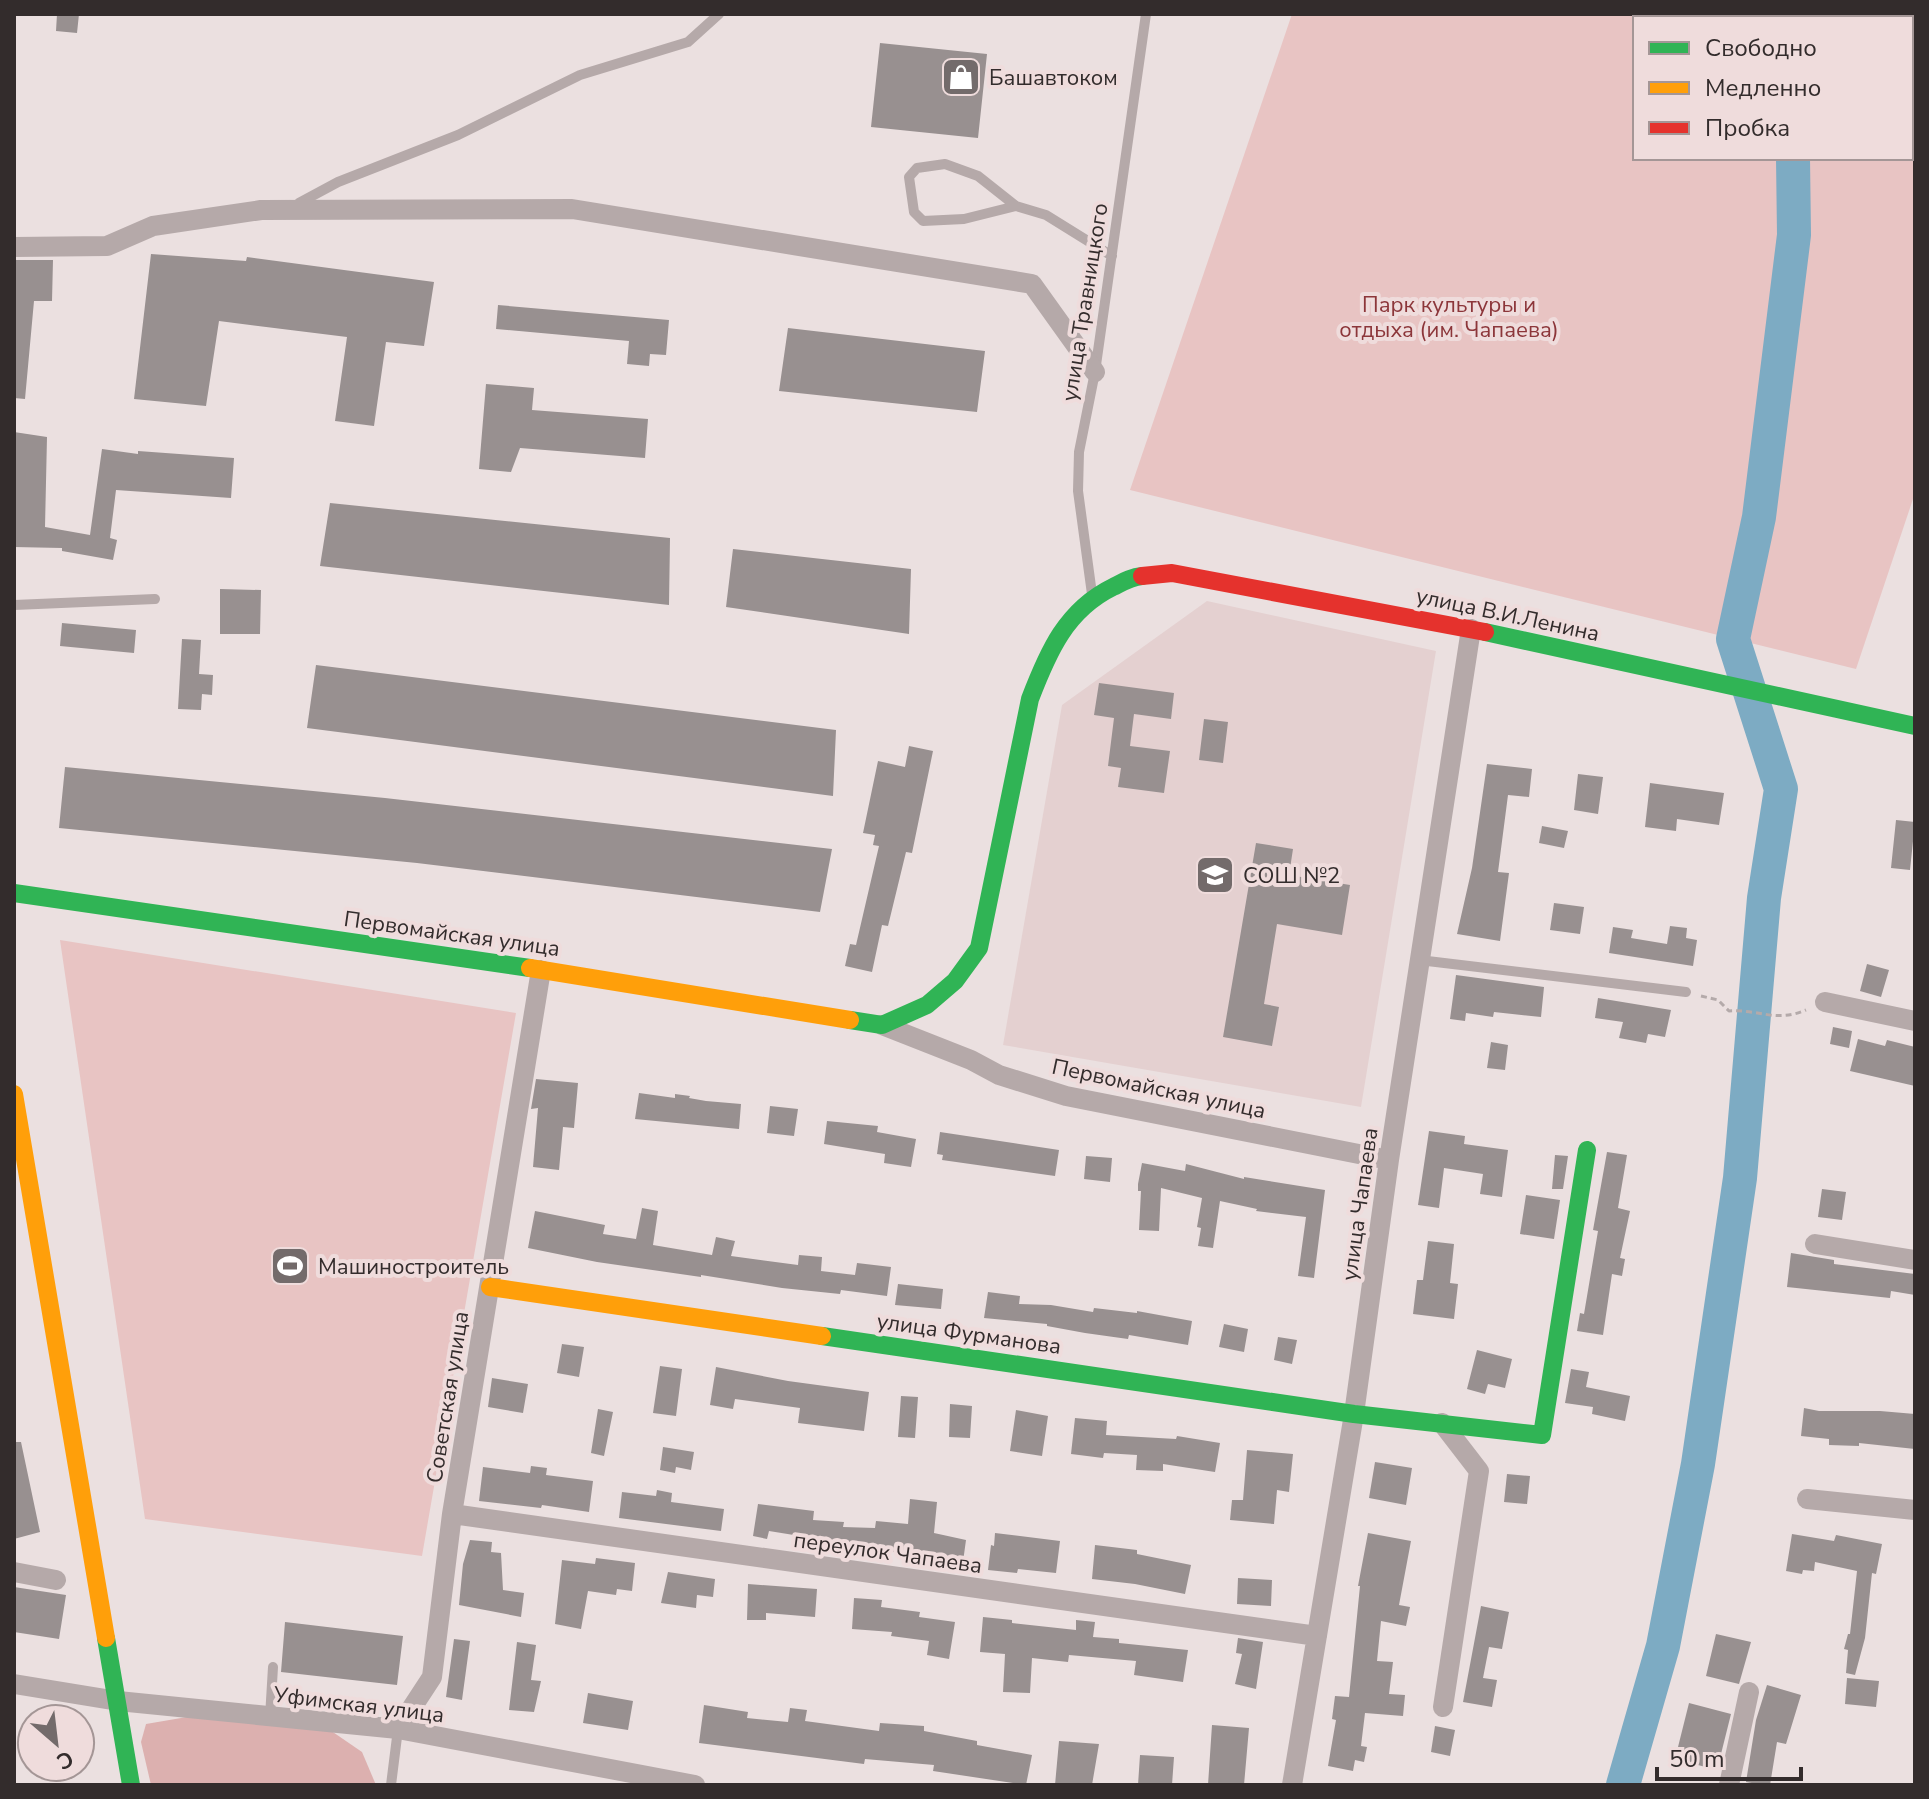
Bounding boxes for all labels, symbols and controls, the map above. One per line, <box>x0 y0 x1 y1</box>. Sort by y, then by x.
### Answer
legend <box>1633 16 1913 160</box>
text: Свободно <box>1705 32 1817 64</box>
shop icon: Башавтоком <box>940 56 982 98</box>
place label: Башавтоком <box>989 63 1118 93</box>
text: Медленно <box>1705 72 1821 104</box>
text: Пробка <box>1705 112 1790 144</box>
street label: улица Травницкого <box>1054 201 1115 404</box>
park label: Парк культуры и отдыха (им. Чапаева) <box>1339 290 1559 345</box>
street label: улица В.И.Ленина <box>1413 581 1602 649</box>
school or university icon: СОШ №2 <box>1194 854 1236 896</box>
place label: СОШ №2 <box>1243 861 1340 891</box>
street label: Первомайская улица <box>342 904 562 964</box>
street label: Первомайская улица <box>1049 1052 1269 1126</box>
street label: улица Чапаева <box>1334 1126 1386 1283</box>
sports icon: Машиностроитель <box>269 1245 311 1287</box>
place label: Машиностроитель <box>318 1252 509 1282</box>
street label: улица Фурманова <box>875 1306 1063 1362</box>
street label: Советская улица <box>420 1309 476 1485</box>
street label: переулок Чапаева <box>792 1525 984 1581</box>
street label: Уфимская улица <box>271 1680 446 1730</box>
north arrow <box>16 1703 96 1783</box>
scale bar <box>1657 1731 1801 1781</box>
text: С <box>51 1743 79 1777</box>
text: 50 m <box>1669 1743 1725 1775</box>

